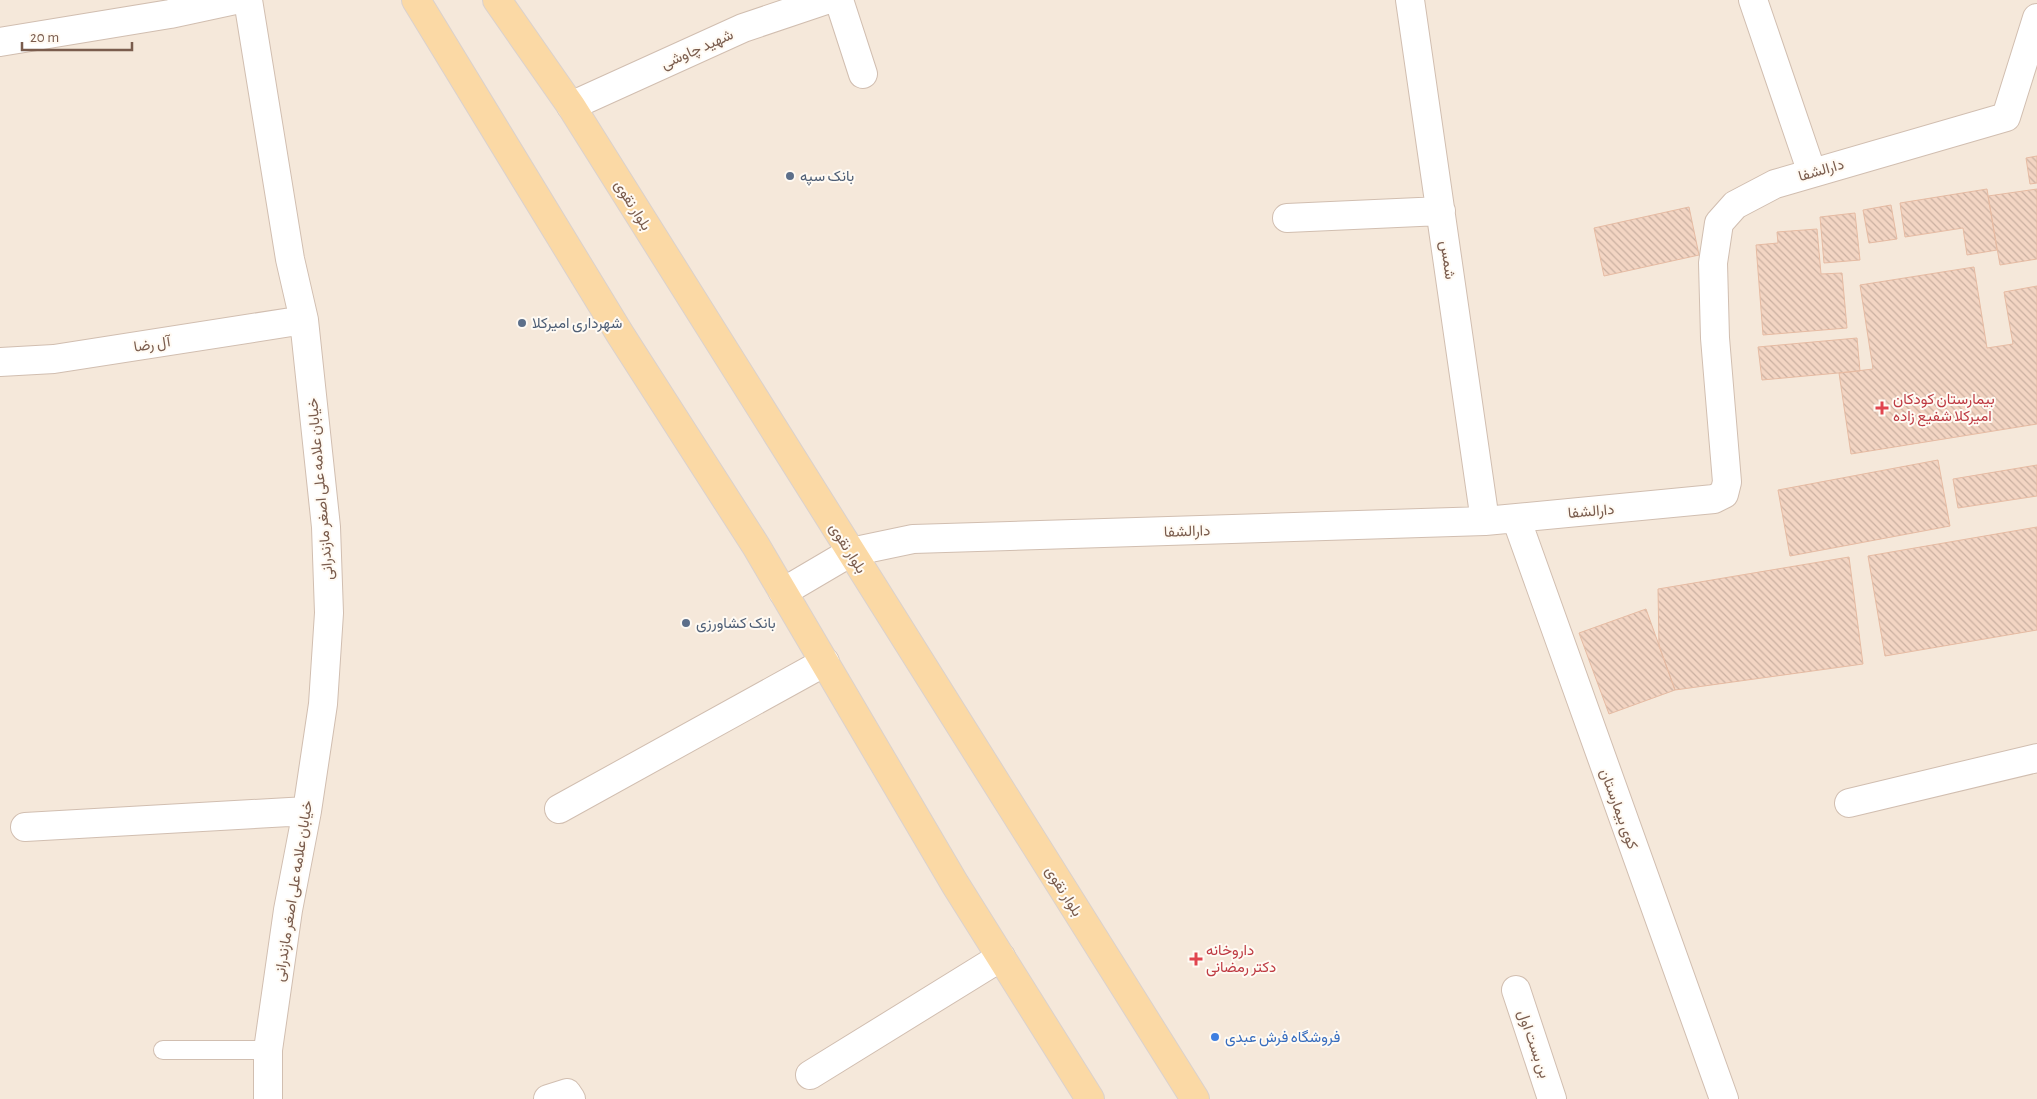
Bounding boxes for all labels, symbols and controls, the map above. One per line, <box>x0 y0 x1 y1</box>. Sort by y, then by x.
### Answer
scale bar <box>22 20 132 52</box>
street label: شهید چاوشی <box>659 27 737 74</box>
text: 20 m <box>30 30 59 45</box>
street label: دارالشفا <box>1797 157 1846 185</box>
place label: بانک سپه <box>800 169 854 186</box>
marker: بانک سپه <box>784 170 796 182</box>
street label: بلوار نقوی <box>610 178 654 234</box>
street label: شمس <box>1435 240 1458 281</box>
place label: شهرداری امیرکلا <box>532 316 622 333</box>
marker: شهرداری امیرکلا <box>516 317 528 329</box>
street label: آل رضا <box>132 333 173 356</box>
place label: بیمارستان کودکان امیرکلا شفیع زاده <box>1893 392 1995 427</box>
street label: خیابان علامه علی اصغر مازندرانی <box>305 397 338 581</box>
marker: بیمارستان کودکان امیرکلا شفیع زاده <box>1875 401 1889 415</box>
street label: دارالشفا <box>1567 502 1615 522</box>
street label: بلوار نقوی <box>825 521 869 577</box>
street label: دارالشفا <box>1163 523 1211 541</box>
place label: بانک کشاورزی <box>696 616 776 633</box>
marker: بانک کشاورزی <box>680 617 692 629</box>
street label: کوی بیمارستان <box>1595 767 1640 852</box>
street label: خیابان علامه علی اصغر مازندرانی <box>272 799 317 983</box>
street label: بلوار نقوی <box>1041 864 1085 920</box>
place label: داروخانه دکتر رمضانی <box>1206 943 1276 977</box>
marker: داروخانه دکتر رمضانی <box>1190 953 1202 965</box>
street label: بن بست اول <box>1513 1008 1552 1081</box>
place label: فروشگاه فرش عبدی <box>1225 1030 1340 1047</box>
marker: فروشگاه فرش عبدی <box>1209 1031 1221 1043</box>

